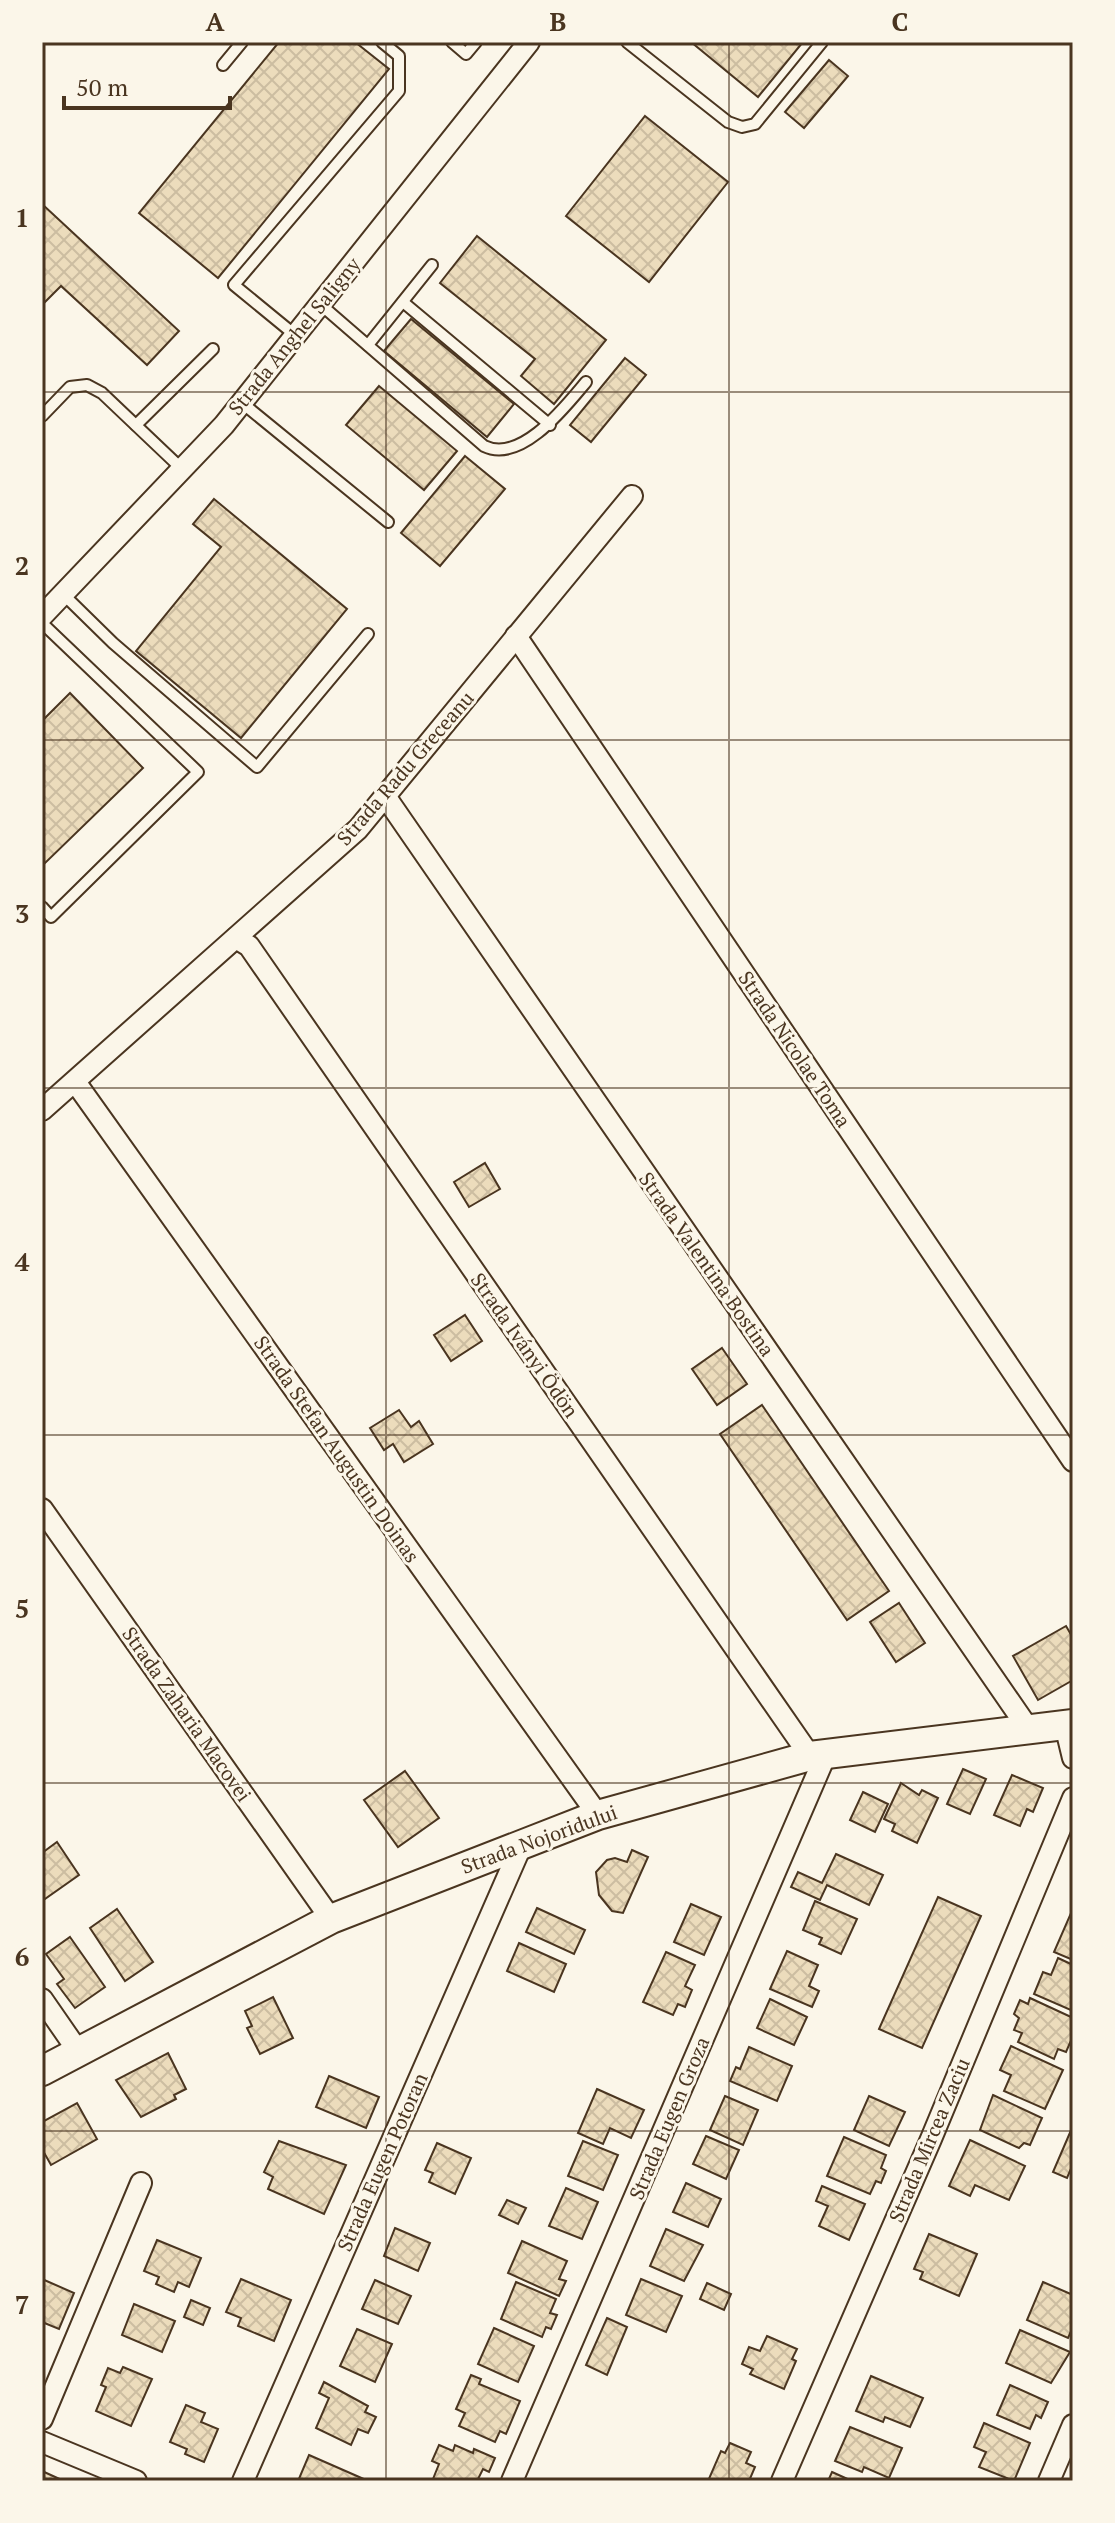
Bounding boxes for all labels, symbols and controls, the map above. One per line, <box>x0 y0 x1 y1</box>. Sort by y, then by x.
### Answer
text: A <box>206 4 225 38</box>
text: B <box>550 4 566 38</box>
text: C <box>892 4 908 38</box>
scale bar <box>64 60 230 110</box>
text: 50 m <box>76 71 128 103</box>
text: 1 <box>15 200 29 234</box>
street label: Strada Anghel Saligny <box>222 251 367 421</box>
text: 2 <box>15 548 29 582</box>
street label: Strada Radu Greceanu <box>330 685 480 851</box>
text: 3 <box>15 896 29 930</box>
street label: Strada Nicolae Toma <box>733 965 857 1133</box>
street label: Strada Valentina Bostina <box>633 1166 781 1362</box>
text: 4 <box>15 1244 30 1278</box>
street label: Strada Iványi Ödön <box>465 1267 585 1423</box>
street label: Strada Stefan Augustin Doinas <box>248 1330 426 1568</box>
text: 5 <box>15 1591 29 1625</box>
street label: Strada Zaharia Macovei <box>116 1621 258 1807</box>
street label: Strada Nojoridului <box>457 1798 621 1880</box>
text: 6 <box>15 1939 29 1973</box>
street label: Strada Eugen Groza <box>622 2032 716 2204</box>
street label: Strada Mircea Zaciu <box>882 2054 976 2226</box>
street label: Strada Eugen Potoran <box>330 2068 434 2256</box>
text: 7 <box>15 2287 29 2321</box>

